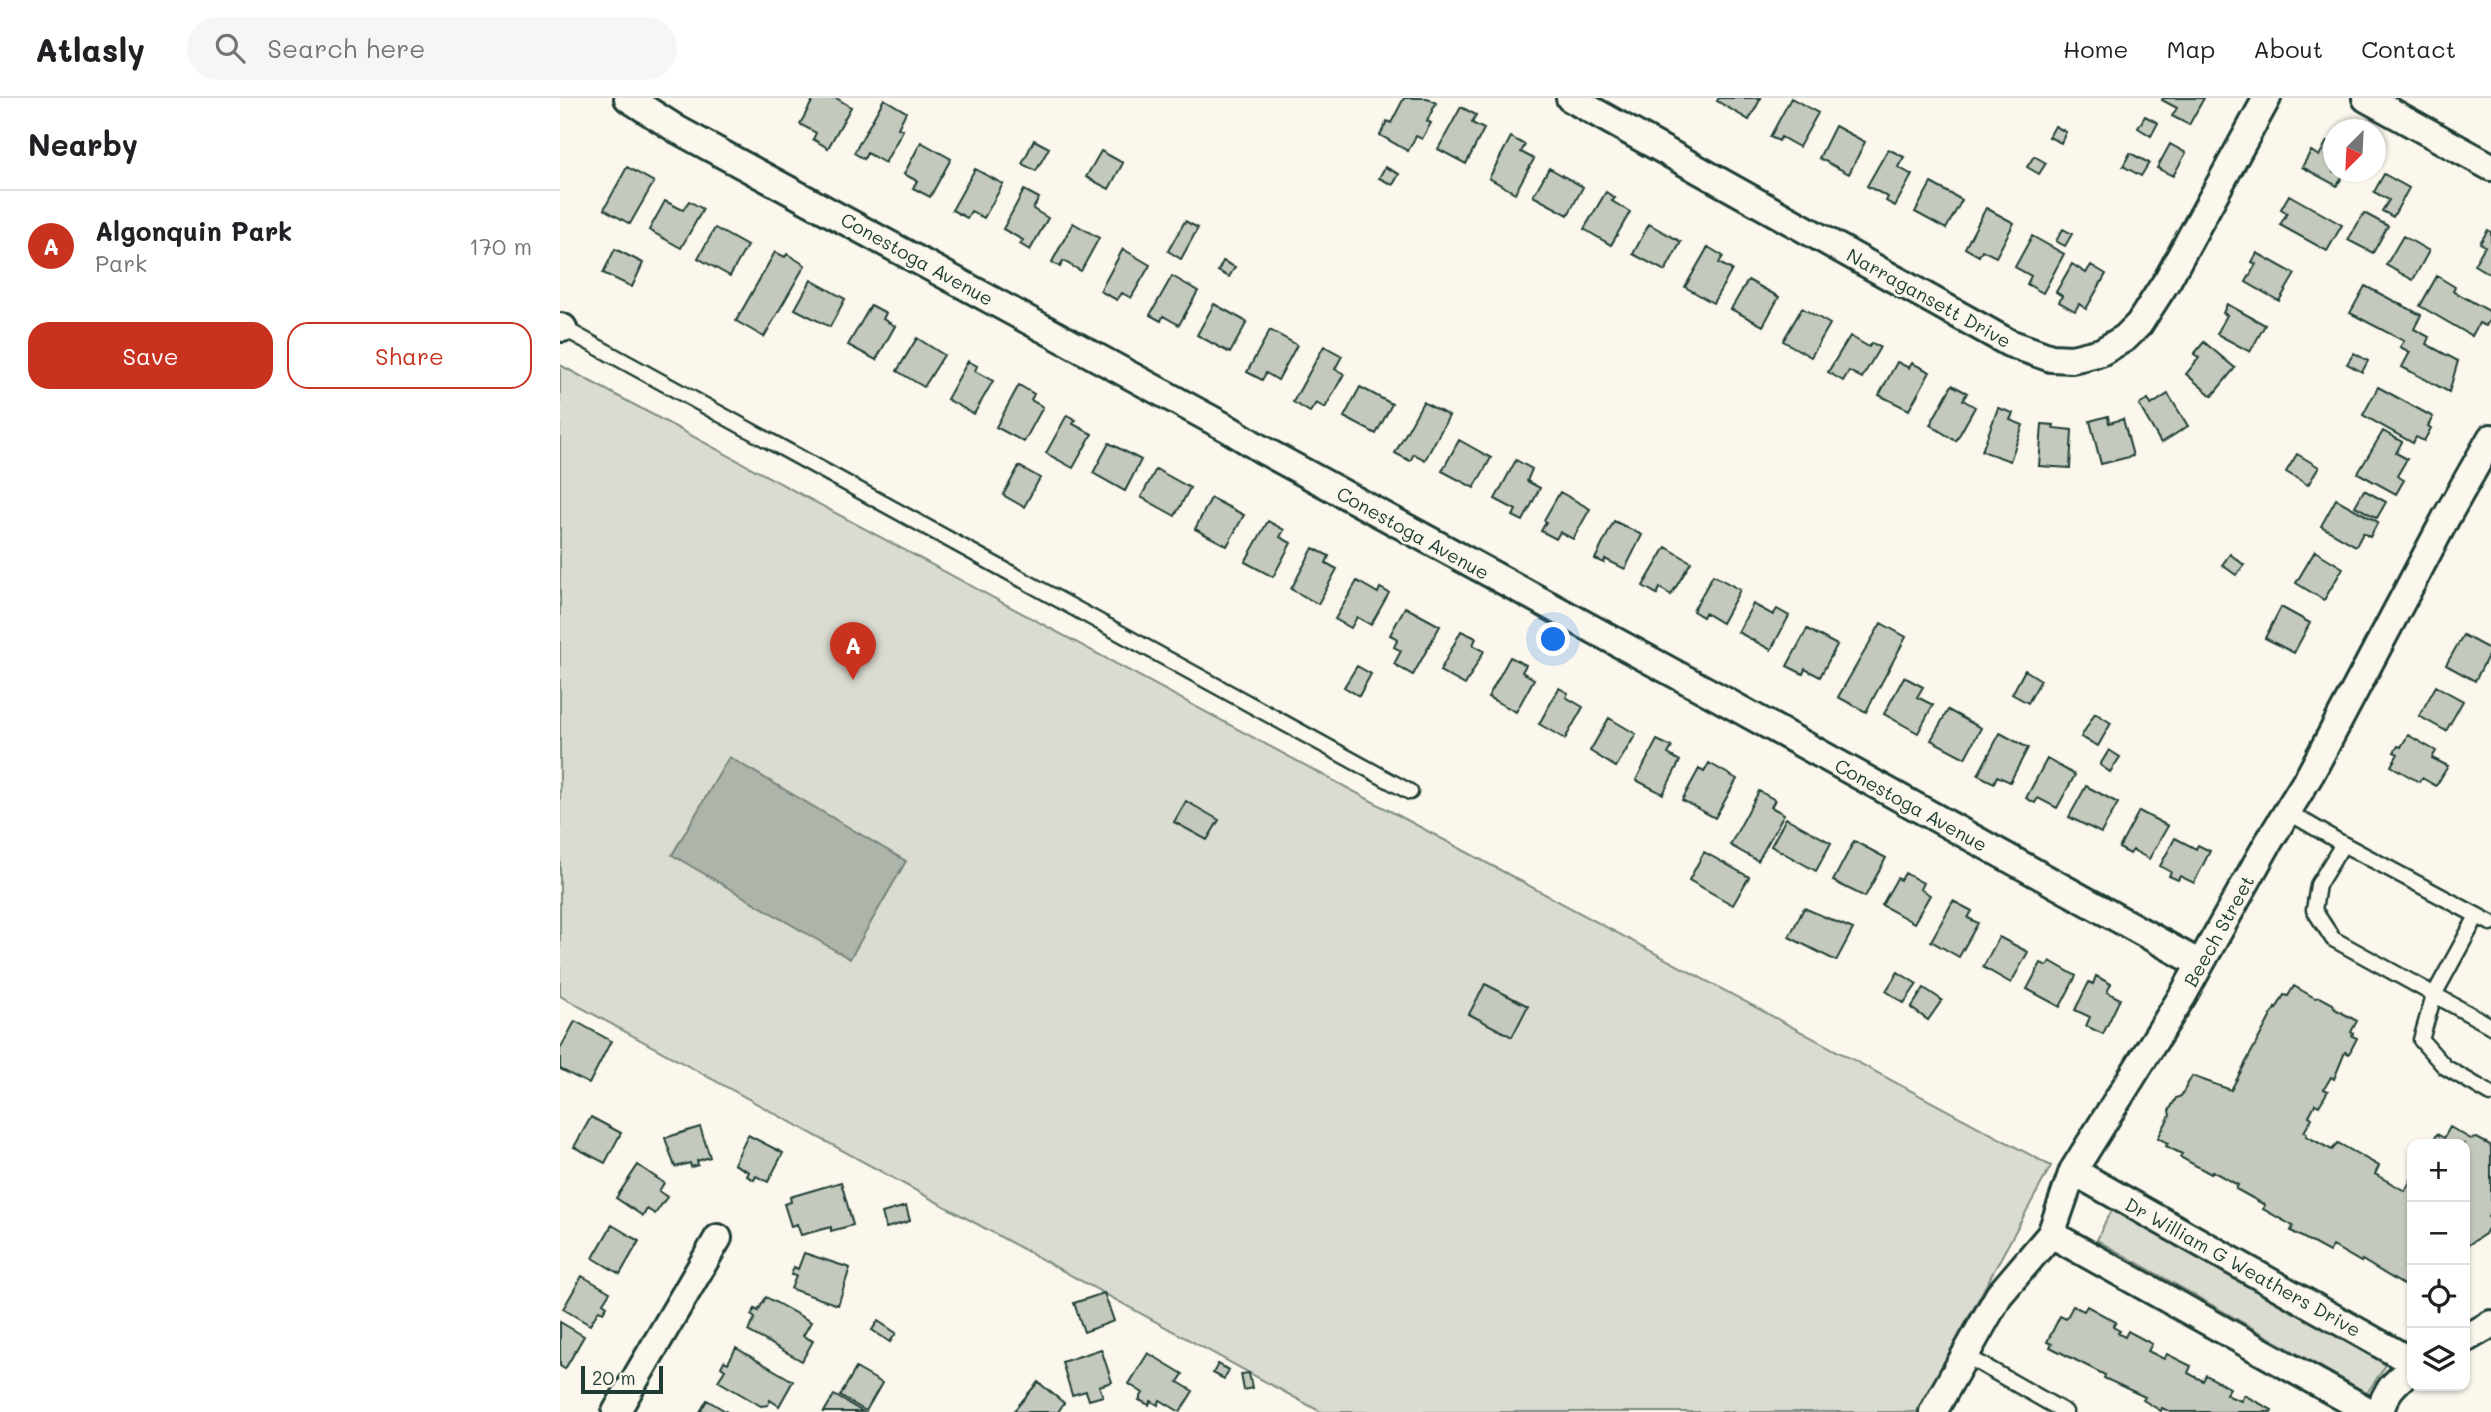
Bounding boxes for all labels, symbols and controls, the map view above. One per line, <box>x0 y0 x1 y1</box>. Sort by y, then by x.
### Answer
search box <box>187 17 677 80</box>
text: Atlasly <box>35 27 145 70</box>
icon: search <box>211 29 249 67</box>
text: Search here <box>267 31 425 65</box>
text: Home <box>2063 33 2128 64</box>
text: Map <box>2166 33 2215 64</box>
text: About <box>2253 33 2323 64</box>
text: Contact <box>2361 33 2456 64</box>
north arrow <box>2323 119 2386 182</box>
text: Nearby <box>28 124 138 164</box>
street label: Conestoga Avenue <box>837 206 998 311</box>
text: Algonquin Park <box>95 214 292 248</box>
text: A <box>43 231 59 261</box>
text: 170 m <box>469 231 532 261</box>
street label: Narragansett Drive <box>1843 242 2016 353</box>
text: Park <box>95 248 147 278</box>
button: Save <box>28 322 273 389</box>
button: Share <box>287 322 532 389</box>
street label: Conestoga Avenue <box>1333 480 1494 585</box>
pin: A <box>830 622 876 680</box>
your location <box>1536 622 1570 656</box>
street label: Conestoga Avenue <box>1831 752 1992 857</box>
street label: Beech Street <box>2178 871 2260 991</box>
map controls <box>2407 1139 2470 1391</box>
button: + <box>2407 1139 2470 1202</box>
street label: Dr William G Weathers Drive <box>2121 1191 2366 1342</box>
button: − <box>2407 1202 2470 1265</box>
button: locate <box>2407 1265 2470 1328</box>
button: layers <box>2407 1328 2470 1391</box>
scale bar <box>581 1363 663 1395</box>
text: 20 m <box>592 1365 636 1390</box>

